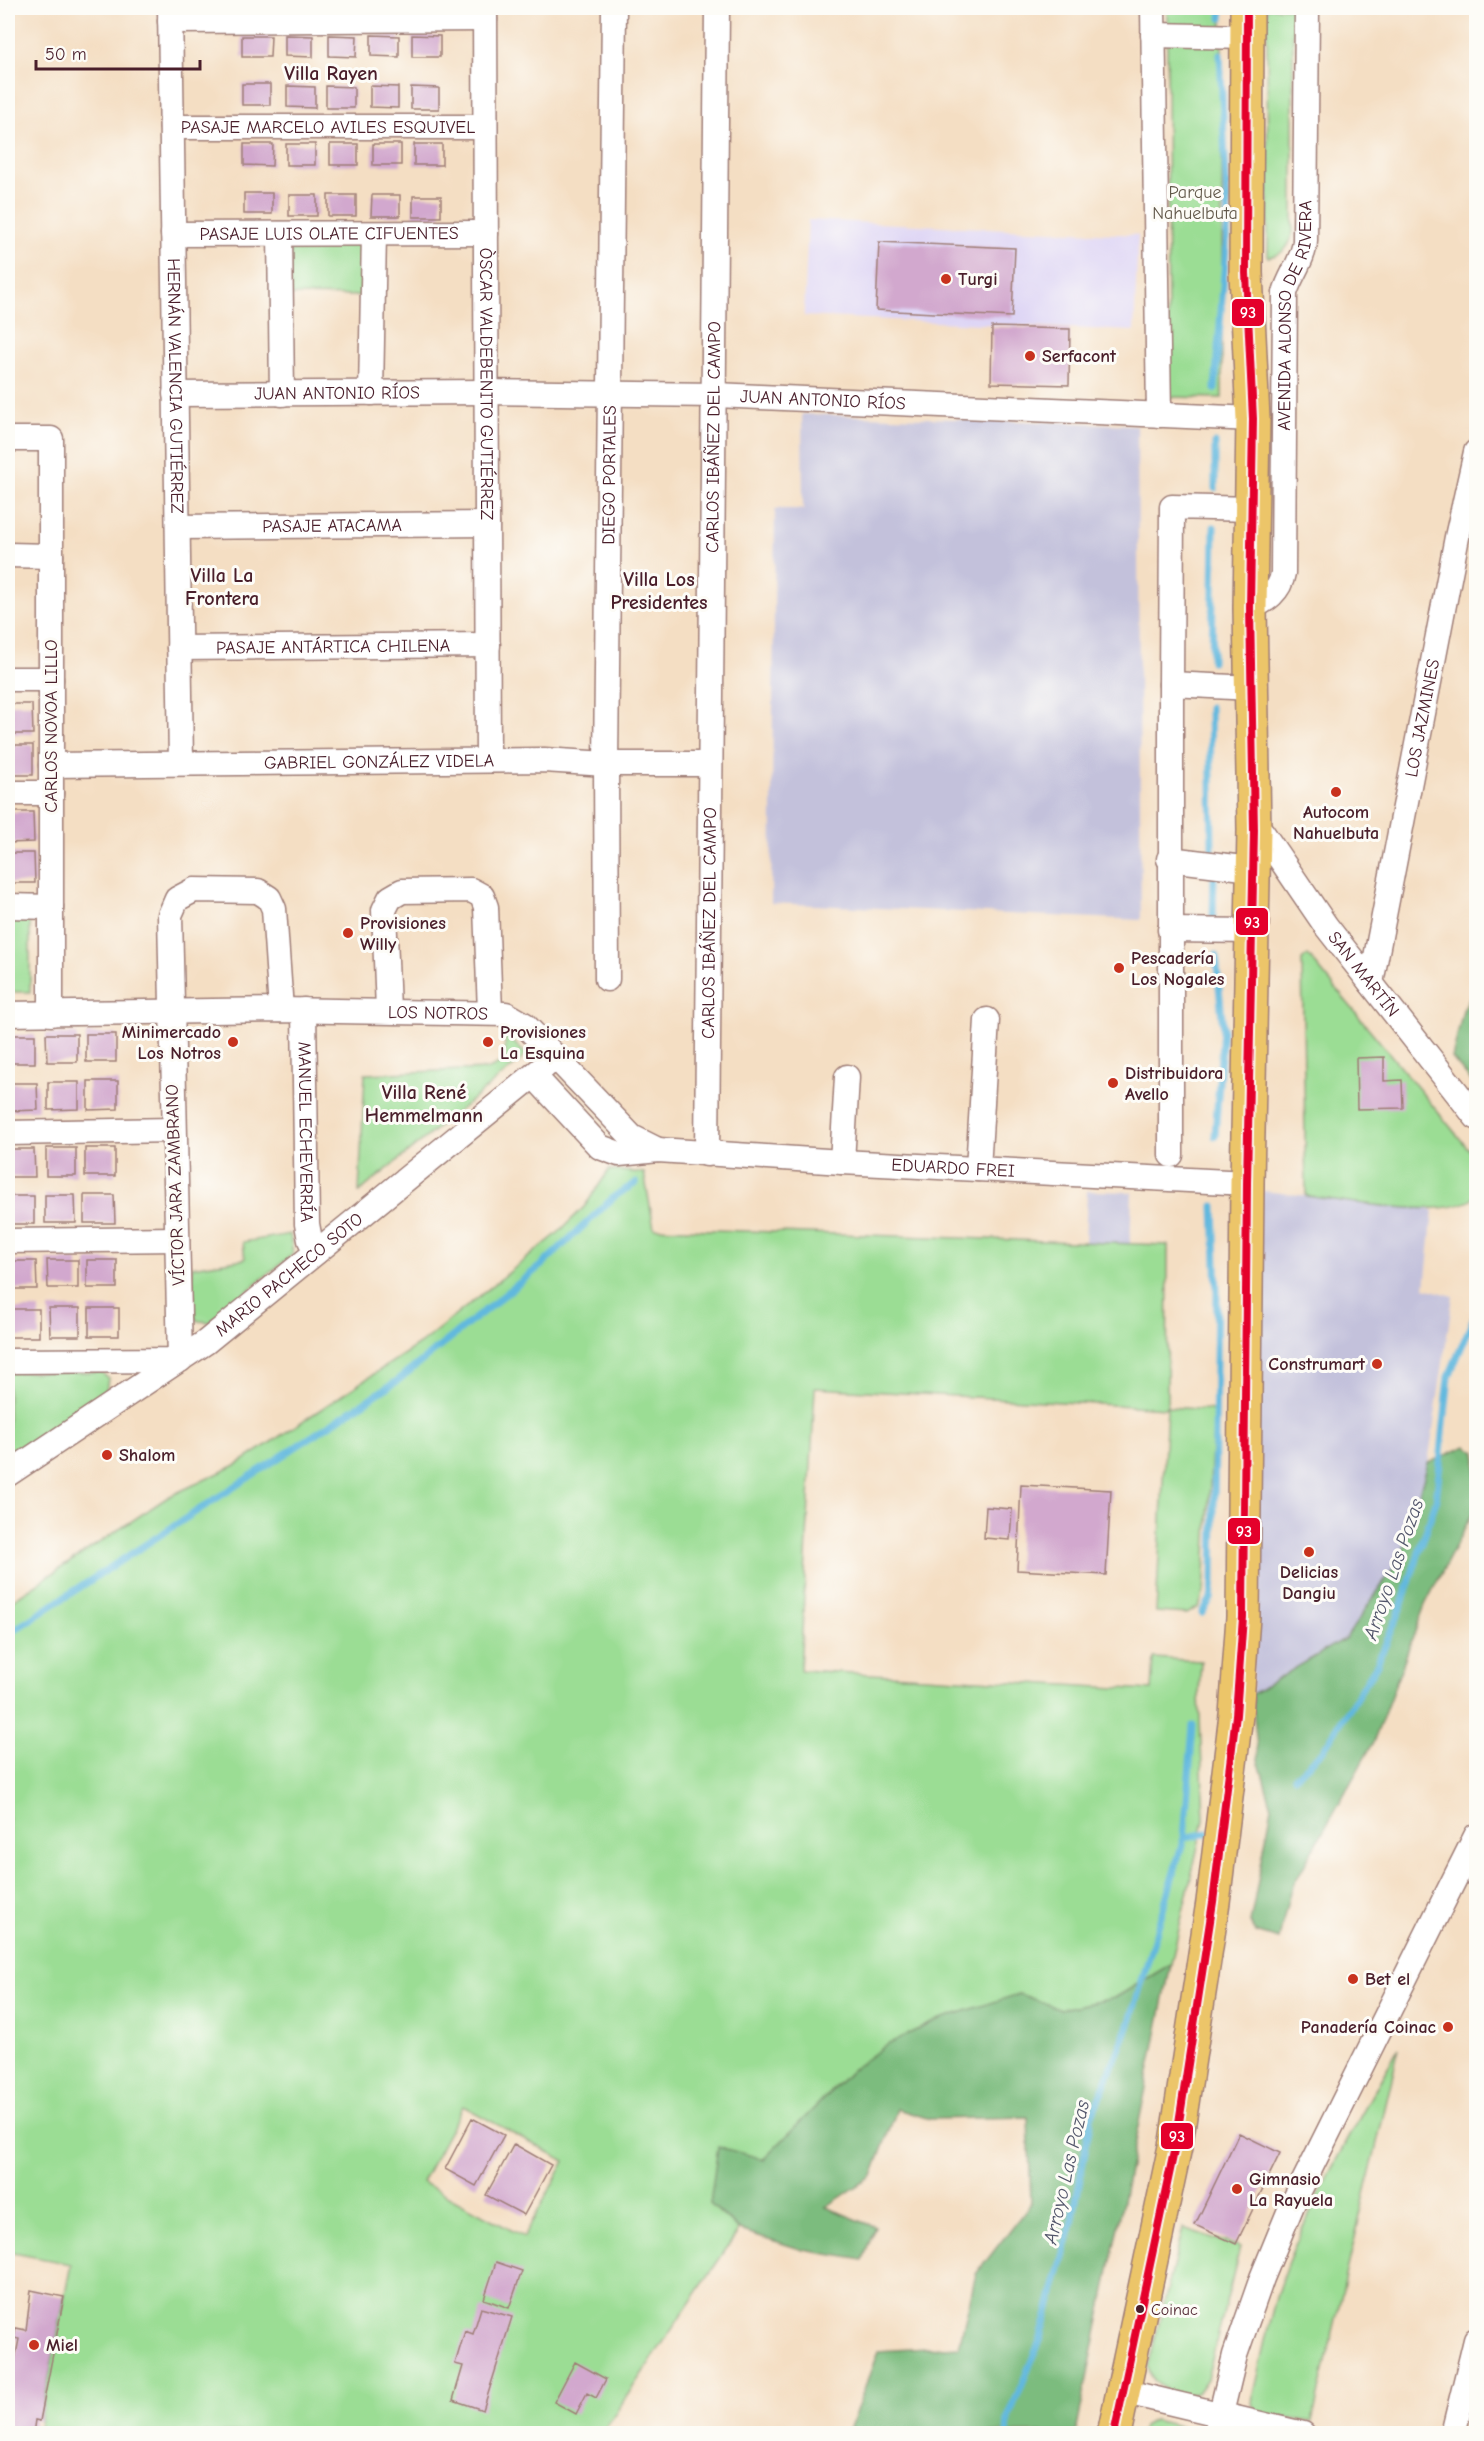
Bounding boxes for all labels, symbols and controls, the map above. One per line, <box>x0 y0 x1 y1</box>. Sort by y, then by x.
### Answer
scale bar <box>36 33 200 71</box>
text: 50 m <box>45 44 87 65</box>
district label: Villa Rayen <box>284 62 378 85</box>
street label: PASAJE MARCELO AVILES ESQUIVEL <box>181 117 475 138</box>
park label: Parque Nahuelbuta <box>1152 182 1238 224</box>
street label: AVENIDA ALONSO DE RIVERA <box>1274 200 1316 431</box>
street label: PASAJE LUIS OLATE CIFUENTES <box>199 223 459 245</box>
street label: ÒSCAR VALDEBENITO GUTIÉRREZ <box>475 248 498 521</box>
street label: HERNÁN VALENCIA GUTIÉRREZ <box>163 258 188 514</box>
place label: Turgi <box>958 269 998 290</box>
marker: Turgi <box>939 272 953 286</box>
line badge: 93 <box>1231 298 1265 327</box>
text: 93 <box>1240 304 1256 322</box>
street label: CARLOS IBÁÑEZ DEL CAMPO <box>702 321 725 553</box>
place label: Serfacont <box>1042 346 1117 367</box>
marker: Serfacont <box>1023 349 1037 363</box>
street label: JUAN ANTONIO RÍOS <box>254 382 420 404</box>
street label: JUAN ANTONIO RÍOS <box>740 386 906 414</box>
street label: DIEGO PORTALES <box>598 405 621 545</box>
street label: PASAJE ATACAMA <box>262 515 402 537</box>
district label: Villa La Frontera <box>185 564 259 610</box>
district label: Villa Los Presidentes <box>610 568 708 614</box>
street label: PASAJE ANTÁRTICA CHILENA <box>216 635 450 659</box>
street label: CARLOS NOVOA LILLO <box>41 639 62 813</box>
street label: LOS JAZMINES <box>1401 657 1444 779</box>
street label: GABRIEL GONZÁLEZ VIDELA <box>264 750 494 774</box>
marker: Autocom Nahuelbuta <box>1329 785 1343 799</box>
place label: Autocom Nahuelbuta <box>1293 802 1379 844</box>
street label: CARLOS IBÁÑEZ DEL CAMPO <box>698 807 721 1039</box>
line badge: 93 <box>1235 907 1269 936</box>
place label: Provisiones Willy <box>360 913 446 955</box>
text: 93 <box>1244 914 1260 932</box>
marker: Provisiones Willy <box>341 926 355 940</box>
street label: SAN MARTÍN <box>1323 927 1403 1021</box>
place label: Pescadería Los Nogales <box>1131 948 1225 990</box>
marker: Pescadería Los Nogales <box>1112 961 1126 975</box>
street label: LOS NOTROS <box>388 1002 488 1025</box>
place label: Minimercado Los Notros <box>122 1022 221 1064</box>
place label: Provisiones La Esquina <box>500 1022 586 1064</box>
marker: Minimercado Los Notros <box>226 1035 240 1049</box>
marker: Provisiones La Esquina <box>481 1035 495 1049</box>
street label: MANUEL ECHEVERRÍA <box>293 1041 318 1223</box>
place label: Distribuidora Avello <box>1125 1063 1223 1105</box>
marker: Distribuidora Avello <box>1106 1076 1120 1090</box>
district label: Villa René Hemmelmann <box>365 1081 483 1127</box>
street label: VÍCTOR JARA ZAMBRANO <box>160 1084 190 1286</box>
street label: EDUARDO FREI <box>891 1155 1015 1182</box>
street label: MARIO PACHECO SOTO <box>211 1209 367 1341</box>
place label: Construmart <box>1268 1354 1366 1375</box>
marker: Construmart <box>1370 1357 1384 1371</box>
place label: Shalom <box>119 1445 175 1466</box>
marker: Shalom <box>100 1448 114 1462</box>
water label: Arroyo Las Pozas <box>1358 1495 1429 1643</box>
line badge: 93 <box>1227 1517 1261 1545</box>
text: 93 <box>1236 1523 1252 1541</box>
marker: Delicias Dangiu <box>1302 1545 1316 1559</box>
place label: Delicias Dangiu <box>1280 1562 1338 1604</box>
place label: Bet el <box>1365 1969 1410 1990</box>
marker: Bet el <box>1346 1972 1360 1986</box>
place label: Panadería Coinac <box>1301 2017 1437 2038</box>
marker: Panadería Coinac <box>1441 2020 1455 2034</box>
water label: Arroyo Las Pozas <box>1038 2097 1094 2247</box>
line badge: 93 <box>1160 2122 1194 2150</box>
text: 93 <box>1169 2128 1185 2146</box>
place label: Gimnasio La Rayuela <box>1249 2169 1333 2211</box>
marker: Gimnasio La Rayuela <box>1230 2182 1244 2196</box>
place label: Coinac <box>1151 2301 1198 2319</box>
marker: Coinac <box>1134 2303 1146 2315</box>
place label: Miel <box>46 2335 78 2356</box>
marker: Miel <box>27 2338 41 2352</box>

